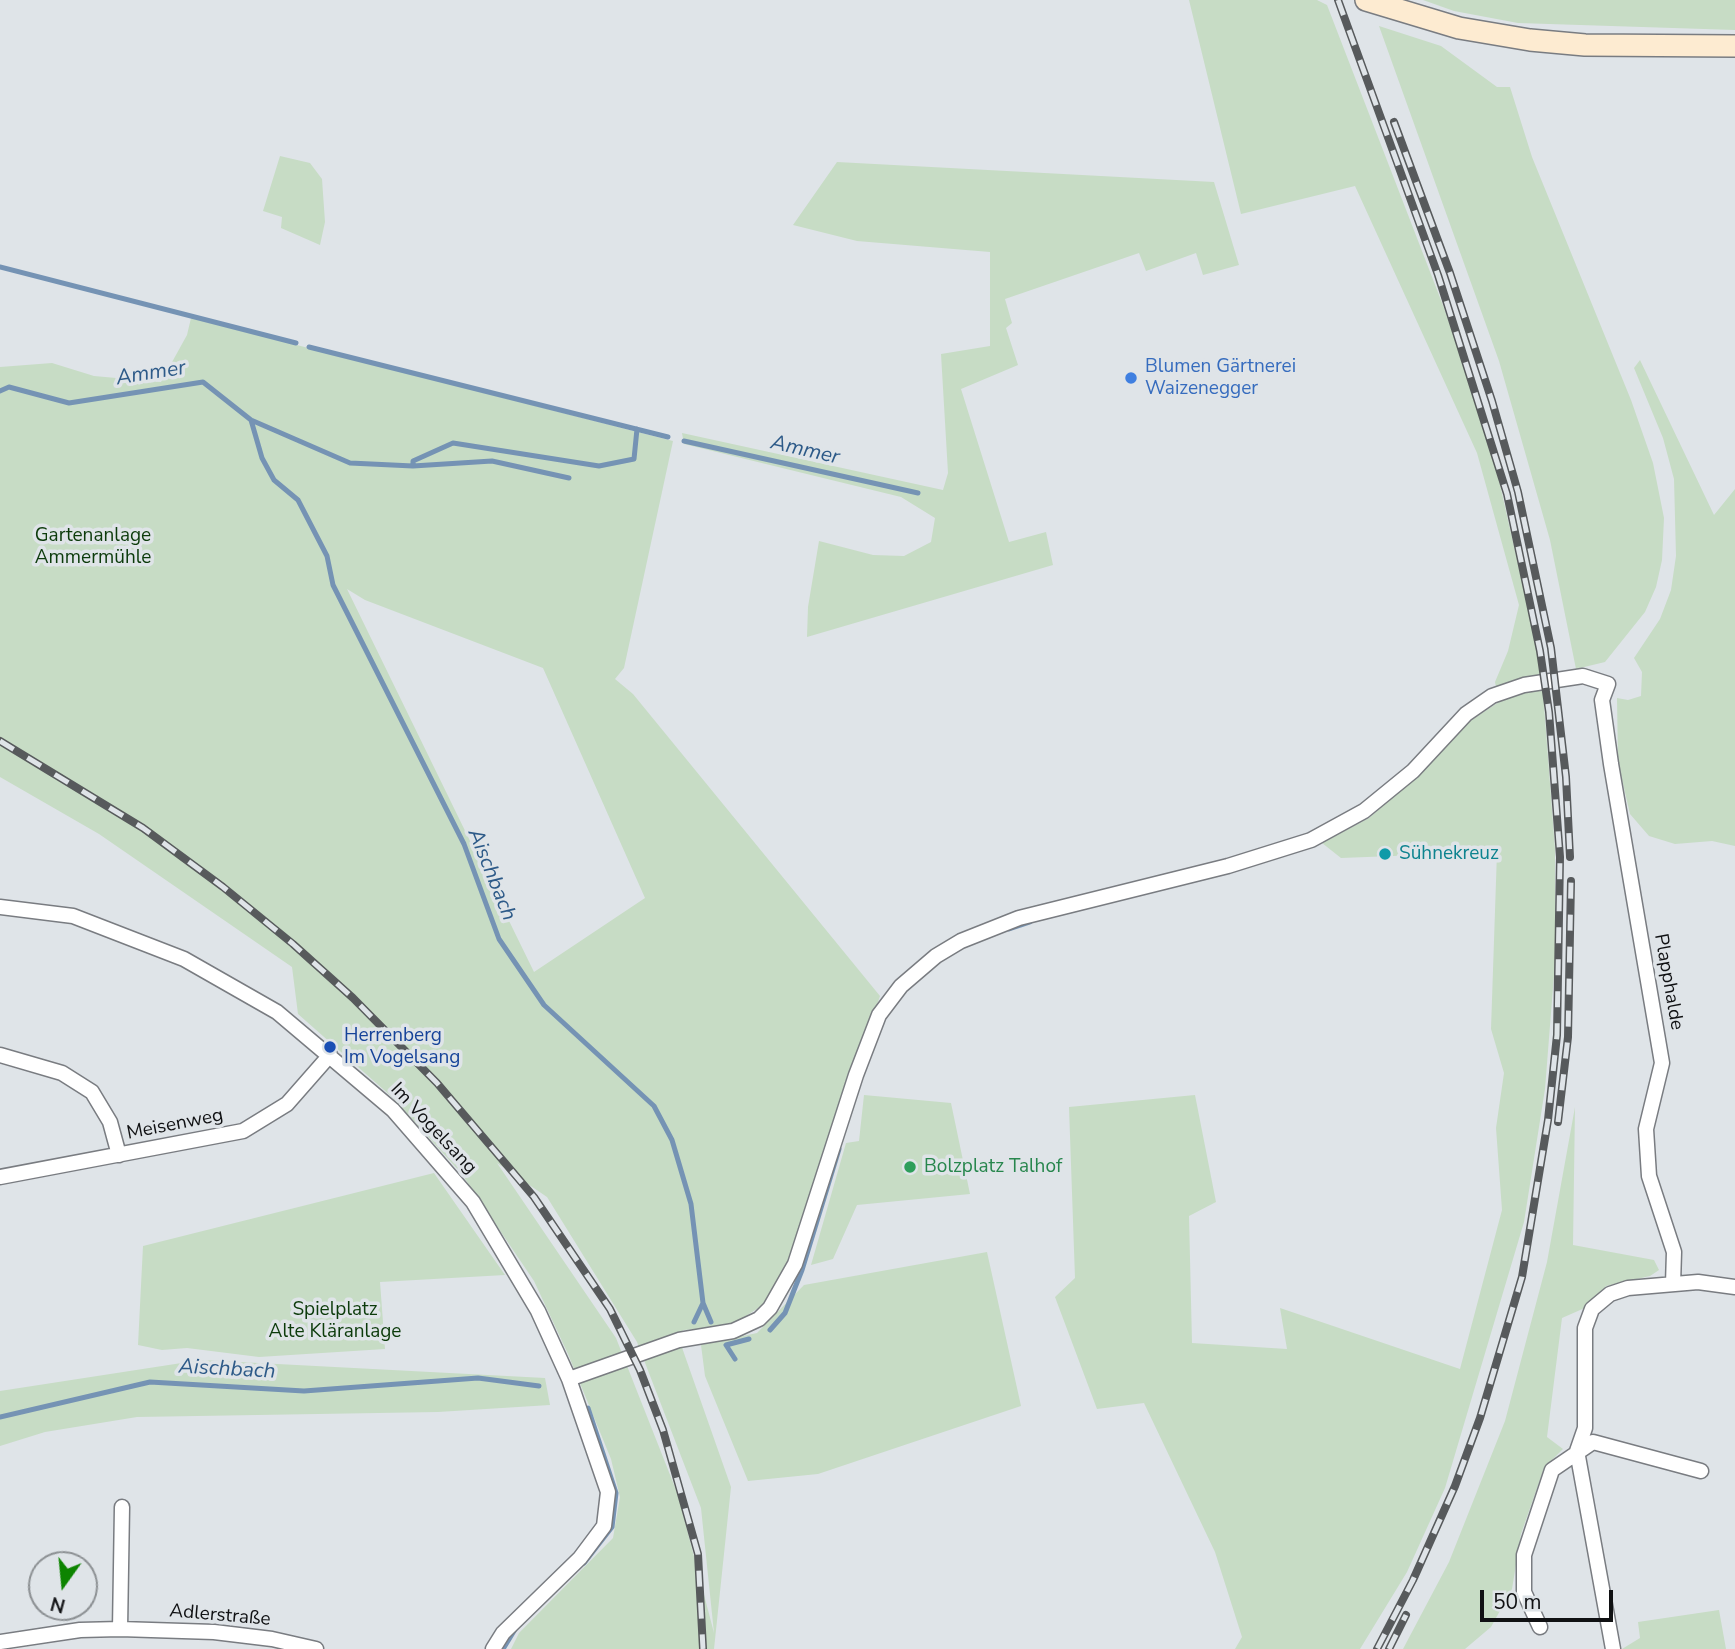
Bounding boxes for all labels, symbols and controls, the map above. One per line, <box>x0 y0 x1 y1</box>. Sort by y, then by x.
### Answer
water label: Ammer <box>114 356 188 392</box>
place label: Blumen Gärtnerei Waizenegger <box>1145 356 1296 400</box>
marker: Blumen Gärtnerei Waizenegger <box>1123 370 1139 386</box>
water label: Ammer <box>768 431 842 471</box>
park label: Gartenanlage Ammermühle <box>35 525 151 569</box>
water label: Aischbach <box>461 825 521 925</box>
place label: Sühnekreuz <box>1399 843 1499 865</box>
marker: Sühnekreuz <box>1377 846 1393 862</box>
street label: Plapphalde <box>1648 932 1688 1032</box>
place label: Herrenberg Im Vogelsang <box>344 1025 460 1069</box>
marker: Herrenberg Im Vogelsang <box>322 1039 338 1055</box>
street label: Im Vogelsang <box>385 1079 481 1179</box>
street label: Meisenweg <box>125 1104 225 1146</box>
place label: Bolzplatz Talhof <box>924 1156 1062 1178</box>
marker: Bolzplatz Talhof <box>902 1159 918 1175</box>
park label: Spielplatz Alte Kläranlage <box>269 1299 401 1343</box>
water label: Aischbach <box>178 1355 276 1385</box>
north arrow <box>28 1551 98 1621</box>
scale bar <box>1483 1576 1616 1620</box>
text: 50 m <box>1493 1588 1542 1616</box>
text: N <box>48 1590 68 1619</box>
street label: Adlerstraße <box>168 1600 272 1632</box>

